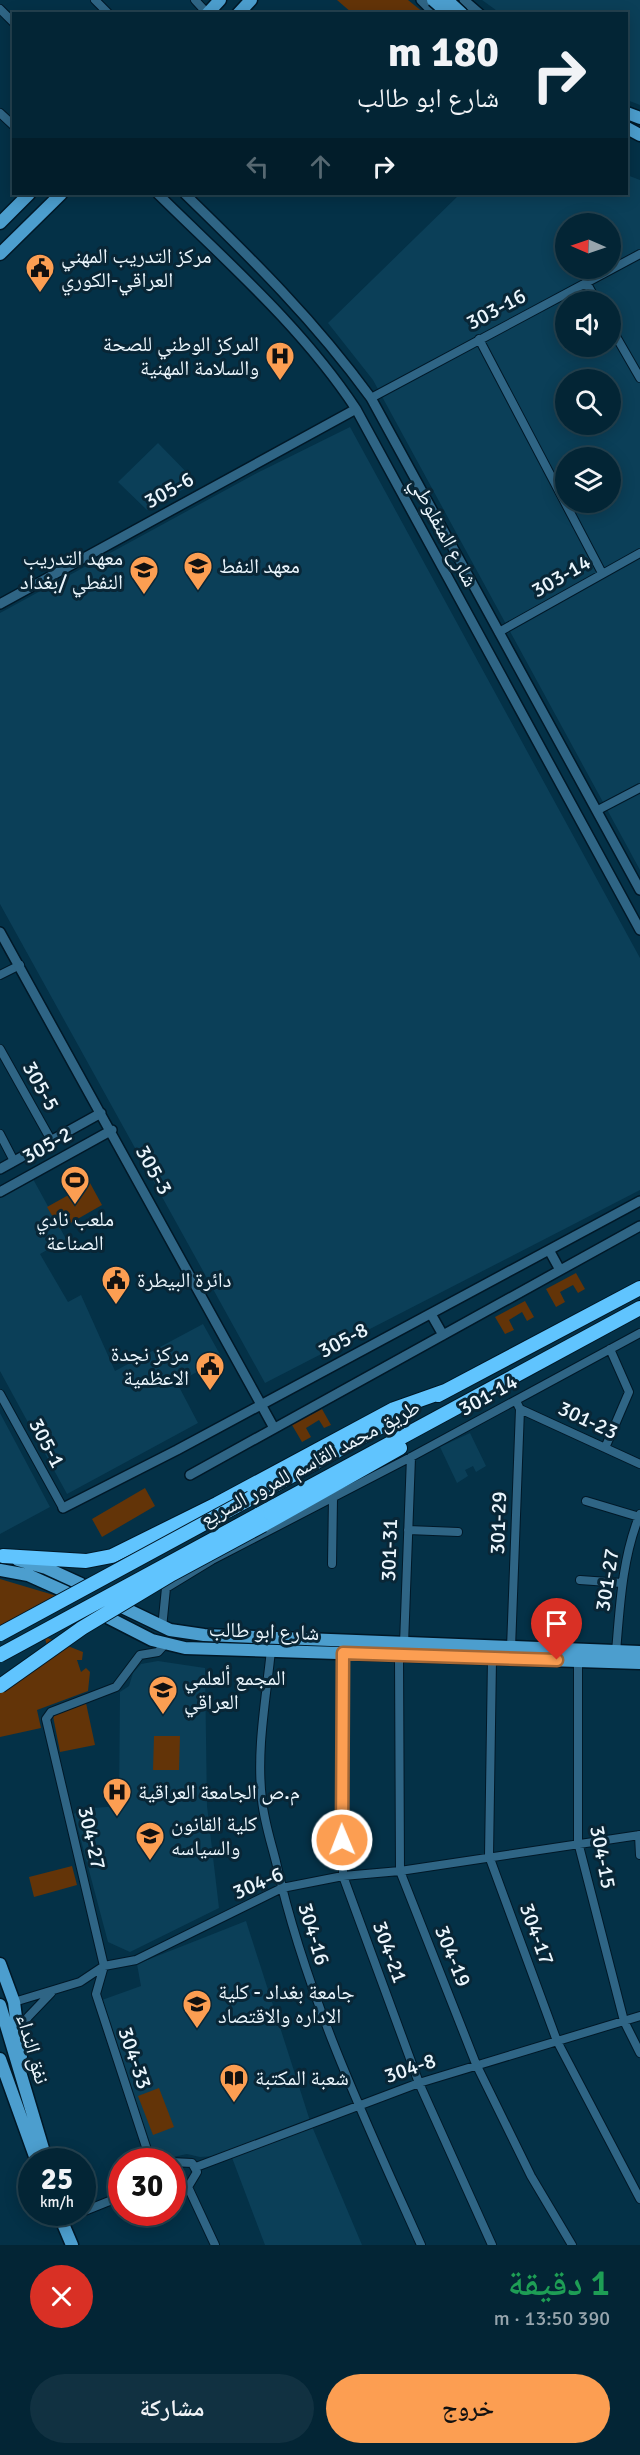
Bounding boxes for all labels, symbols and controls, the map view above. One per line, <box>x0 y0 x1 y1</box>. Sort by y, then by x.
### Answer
text: 180 m <box>388 27 499 78</box>
icon: right <box>520 36 598 114</box>
text: شارع ابو طالب <box>357 82 499 115</box>
icon: left <box>241 150 274 183</box>
icon: ahead <box>304 150 337 183</box>
icon: right <box>367 150 400 183</box>
north arrow <box>555 213 621 279</box>
map controls <box>555 213 621 513</box>
place label: مركز التدريب المهني العراقي-الكوري <box>61 243 212 296</box>
public building icon: مركز التدريب المهني العراقي-الكوري <box>24 252 56 294</box>
street label: 303-16 <box>462 282 530 336</box>
button: sound <box>555 291 621 357</box>
place label: المركز الوطني للصحة والسلامة المهنية <box>103 331 259 381</box>
hospital icon: المركز الوطني للصحة والسلامة المهنية <box>264 340 296 382</box>
button: search <box>555 369 621 435</box>
button: layers <box>555 447 621 513</box>
street label: 305-6 <box>140 466 198 514</box>
street label: شارع المنفلوطي <box>401 473 484 593</box>
place label: معهد التدريب النفطي /بغداد <box>20 545 123 598</box>
street label: 303-14 <box>527 549 595 603</box>
school or university icon: معهد النفط <box>182 550 214 592</box>
place label: معهد النفط <box>219 553 300 579</box>
school or university icon: معهد التدريب النفطي /بغداد <box>128 554 160 596</box>
street label: 305-5 <box>17 1057 65 1115</box>
street label: 305-2 <box>18 1121 76 1169</box>
street label: 305-3 <box>130 1141 178 1199</box>
sports icon: ملعب نادي الصناعة <box>59 1164 91 1206</box>
place label: ملعب نادي الصناعة <box>36 1206 114 1256</box>
public building icon: دائرة البيطرة <box>100 1264 132 1306</box>
place label: دائرة البيطرة <box>137 1267 232 1293</box>
street label: 305-8 <box>314 1316 372 1364</box>
place label: مركز نجدة الاعظمية <box>111 1341 189 1391</box>
public building icon: مركز نجدة الاعظمية <box>194 1350 226 1392</box>
street label: 301-14 <box>454 1368 522 1422</box>
street label: طريق محمد القاسم للمرور السريع <box>196 1394 425 1533</box>
street label: 301-23 <box>554 1395 622 1445</box>
street label: 305-1 <box>23 1414 71 1472</box>
street label: 301-29 <box>484 1491 512 1555</box>
street label: 301-31 <box>375 1518 403 1582</box>
street label: 301-27 <box>589 1547 625 1613</box>
pin <box>531 1598 582 1660</box>
icon: arrive <box>540 1607 573 1640</box>
street label: شارع ابو طالب <box>208 1616 320 1646</box>
place label: المجمع ألعلمي العراقي <box>184 1665 286 1718</box>
school or university icon: المجمع ألعلمي العراقي <box>147 1674 179 1716</box>
hospital icon: م.ص الجامعة العراقية <box>101 1776 133 1818</box>
place label: م.ص الجامعة العراقية <box>138 1779 300 1806</box>
street label: 304-27 <box>72 1804 112 1872</box>
position arrow <box>310 1808 374 1872</box>
place label: كلية القانون والسياسه <box>171 1811 258 1861</box>
school or university icon: كلية القانون والسياسه <box>134 1820 166 1862</box>
street label: 304-15 <box>584 1823 622 1891</box>
street label: 304-6 <box>229 1861 287 1905</box>
street label: 304-17 <box>514 1899 560 1969</box>
street label: 304-16 <box>292 1900 336 1968</box>
street label: 304-21 <box>367 1917 413 1987</box>
street label: 304-19 <box>429 1921 477 1991</box>
place label: جامعة بغداد - كلية الاداره والاقتصاد <box>218 1979 355 2029</box>
school or university icon: جامعة بغداد - كلية الاداره والاقتصاد <box>181 1988 213 2030</box>
street label: نفق النداء <box>11 2011 55 2087</box>
street label: 304-33 <box>112 2023 158 2093</box>
street label: 304-8 <box>381 2047 439 2089</box>
library icon: شعبة المكتبة <box>218 2062 250 2104</box>
place label: شعبة المكتبة <box>255 2065 349 2091</box>
speed limit sign: 30 <box>108 2148 186 2226</box>
text: 25 <box>41 2161 73 2198</box>
text: km/h <box>40 2193 74 2211</box>
text: 1 دقيقة <box>508 2261 610 2306</box>
button: close <box>30 2265 93 2328</box>
text: 390 m · 13:50 <box>494 2306 610 2331</box>
button: مشاركة <box>30 2374 314 2443</box>
button: خروج <box>326 2374 610 2443</box>

